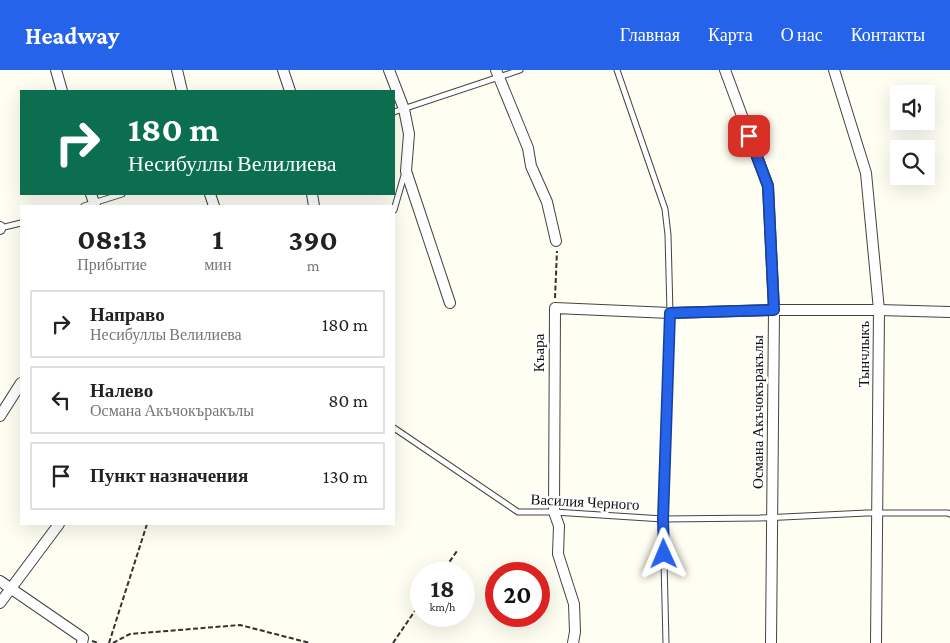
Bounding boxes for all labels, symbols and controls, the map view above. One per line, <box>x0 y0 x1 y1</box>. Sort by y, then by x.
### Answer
text: Headway <box>25 22 119 49</box>
text: Главная <box>620 25 680 45</box>
text: Карта <box>708 25 753 45</box>
text: О нас <box>781 25 823 45</box>
text: Контакты <box>851 25 925 45</box>
map controls <box>890 85 935 185</box>
button: sound <box>890 85 935 130</box>
icon: right <box>45 110 110 175</box>
text: 180 m <box>128 110 219 149</box>
pin <box>728 115 770 157</box>
icon: arrive <box>735 122 763 150</box>
button: search <box>890 140 935 185</box>
text: Несибуллы Велилиева <box>128 151 337 176</box>
text: 08:13 <box>77 222 147 255</box>
text: 1 <box>212 222 223 255</box>
text: 390 <box>289 223 338 256</box>
text: Прибытие <box>77 256 147 273</box>
text: мин <box>204 256 231 273</box>
text: m <box>307 257 320 274</box>
text: Направо <box>90 304 165 325</box>
icon: right <box>47 310 75 338</box>
text: 180 m <box>322 314 368 335</box>
street label: Тынчлыкъ <box>856 320 872 387</box>
text: Несибуллы Велилиева <box>90 326 242 343</box>
street label: Къара <box>531 333 547 372</box>
street label: Османа Акъчокъракълы <box>750 335 766 489</box>
text: Налево <box>90 380 153 401</box>
icon: left <box>47 386 75 414</box>
text: 80 m <box>328 390 368 411</box>
text: Османа Акъчокъракълы <box>90 402 254 419</box>
icon: arrive <box>47 462 75 490</box>
text: Пункт назначения <box>90 465 248 486</box>
text: 130 m <box>323 466 368 487</box>
street label: Василия Черного <box>530 491 640 513</box>
position arrow <box>637 527 689 579</box>
speed limit sign: 20 <box>485 562 550 627</box>
text: 18 <box>431 575 454 602</box>
text: km/h <box>430 600 455 614</box>

